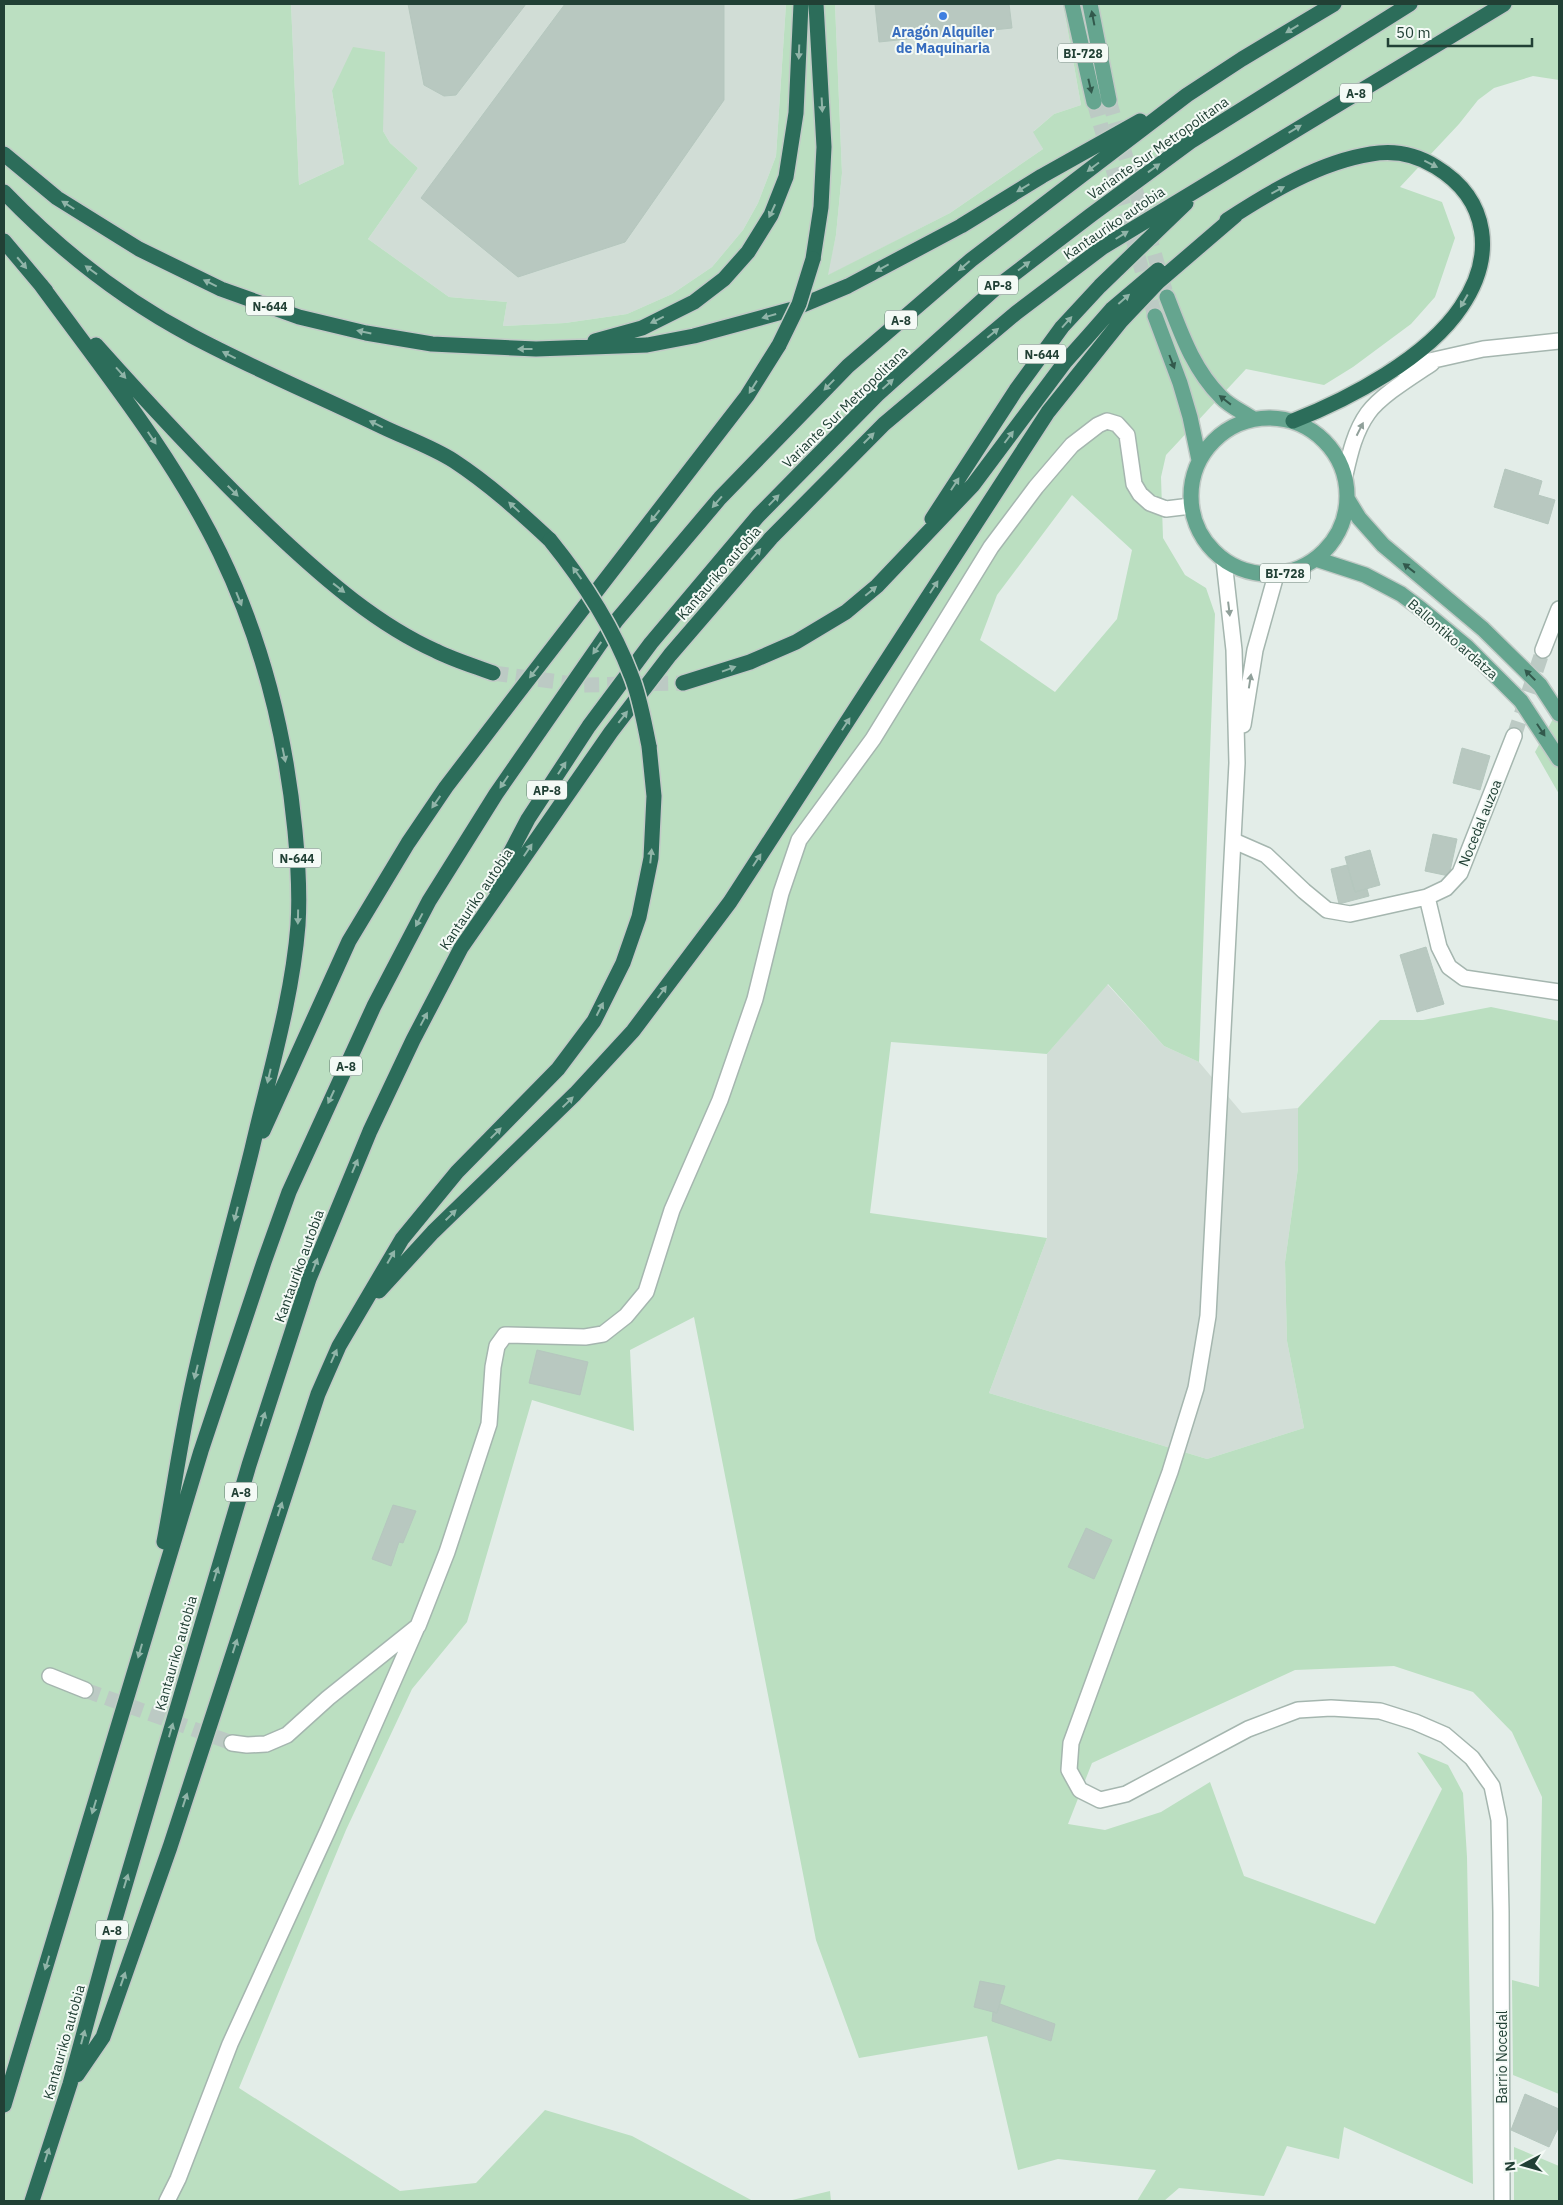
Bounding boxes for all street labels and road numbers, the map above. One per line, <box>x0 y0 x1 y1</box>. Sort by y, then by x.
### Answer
road number: BI-728 <box>1058 44 1108 62</box>
road number: A-8 <box>1340 84 1372 102</box>
street label: Variante Sur Metropolitana <box>1084 92 1232 204</box>
street label: Kantauriko autobia <box>1060 182 1169 264</box>
road number: AP-8 <box>978 276 1018 294</box>
road number: N-644 <box>246 296 294 316</box>
road number: A-8 <box>885 310 917 330</box>
street label: Variante Sur Metropolitana <box>778 342 912 472</box>
road number: N-644 <box>1018 344 1066 364</box>
street label: Kantauriko autobia <box>673 522 765 624</box>
road number: BI-728 <box>1260 564 1310 582</box>
street label: Ballontiko ardatza <box>1404 595 1502 683</box>
street label: Nocedal auzoa <box>1454 776 1506 869</box>
road number: AP-8 <box>527 780 567 800</box>
street label: Kantauriko autobia <box>435 844 517 953</box>
road number: N-644 <box>273 848 321 868</box>
road number: A-8 <box>330 1056 362 1076</box>
street label: Kantauriko autobia <box>270 1207 328 1325</box>
road number: A-8 <box>225 1482 257 1501</box>
street label: Kantauriko autobia <box>151 1593 201 1712</box>
road number: A-8 <box>96 1920 128 1940</box>
street label: Kantauriko autobia <box>39 1982 89 2101</box>
street label: Barrio Nocedal <box>1493 2010 1511 2104</box>

